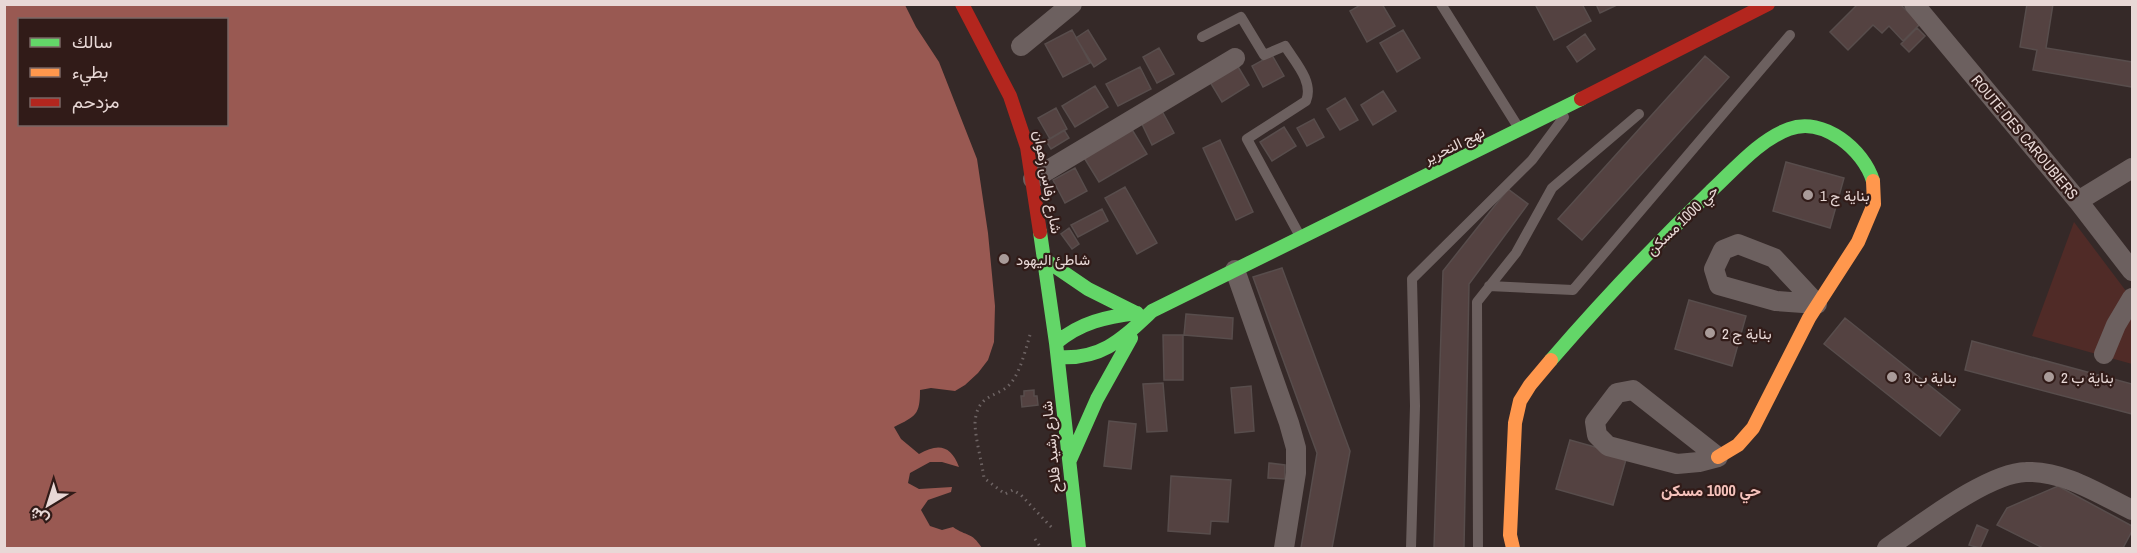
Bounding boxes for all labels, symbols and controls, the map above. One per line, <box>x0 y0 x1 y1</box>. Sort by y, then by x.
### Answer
legend <box>18 18 228 126</box>
text: سالك <box>72 29 112 54</box>
text: بطيء <box>72 59 108 87</box>
street label: ROUTE DES CAROUBIERS <box>1967 70 2083 204</box>
text: مزدحم <box>72 89 119 114</box>
street label: نهج التحرير <box>1419 121 1489 170</box>
street label: شارع رفاس زهوان <box>1028 129 1067 236</box>
street label: حي 1000 مسكن <box>1641 180 1725 262</box>
place label: بناية ج 1 <box>1820 185 1870 207</box>
marker: بناية ج 1 <box>1801 188 1815 202</box>
place label: شاطئ اليهود <box>1016 249 1090 270</box>
marker: شاطئ اليهود <box>997 252 1011 266</box>
place label: بناية ج 2 <box>1722 323 1772 345</box>
marker: بناية ج 2 <box>1703 326 1717 340</box>
place label: بناية ب 3 <box>1904 367 1957 388</box>
place label: بناية ب 2 <box>2061 367 2114 388</box>
marker: بناية ب 3 <box>1885 370 1899 384</box>
marker: بناية ب 2 <box>2042 370 2056 384</box>
street label: شارع رشيد فلاح <box>1036 400 1067 494</box>
north arrow <box>18 475 78 535</box>
district label: حي 1000 مسكن <box>1661 479 1761 504</box>
text: ش <box>24 502 53 531</box>

